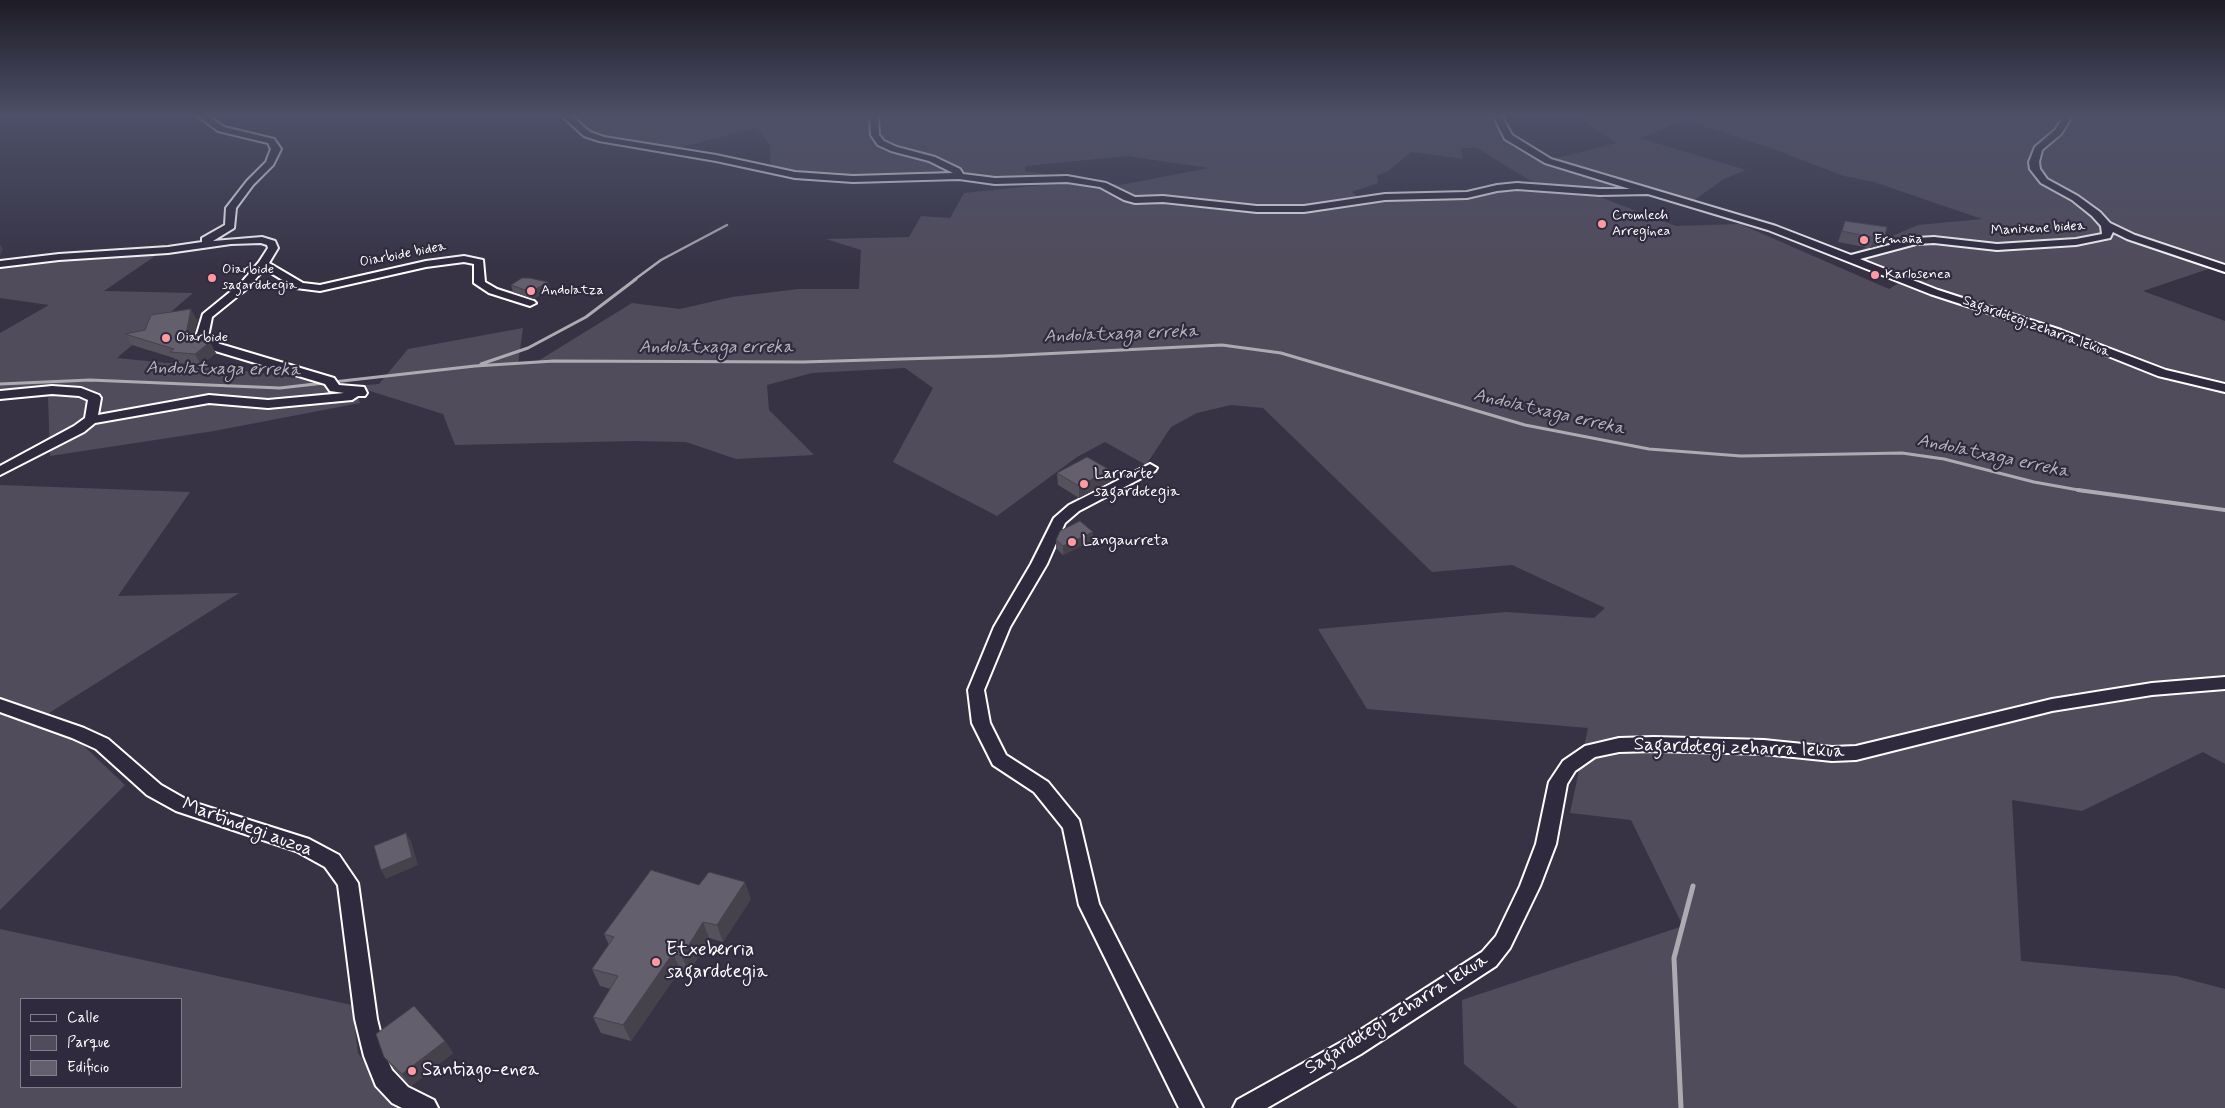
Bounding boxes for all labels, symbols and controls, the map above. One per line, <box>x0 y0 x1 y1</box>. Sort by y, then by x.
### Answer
place label: Cromlech Arreginea <box>1612 208 1670 240</box>
marker: Cromlech Arreginea <box>1596 218 1608 230</box>
street label: Manixene bidea <box>1990 218 2086 240</box>
place label: Ermaña <box>1874 232 1923 248</box>
marker: Ermaña <box>1858 234 1870 246</box>
street label: Oiarbide bidea <box>358 238 448 272</box>
place label: Oiarbide sagardotegia <box>222 262 297 294</box>
place label: Karlosenea <box>1885 267 1951 283</box>
marker: Karlosenea <box>1869 269 1881 281</box>
marker: Oiarbide sagardotegia <box>206 272 218 284</box>
place label: Andolatza <box>541 283 604 299</box>
marker: Andolatza <box>525 285 537 297</box>
street label: Sagardotegi zeharra lekua <box>1960 293 2112 361</box>
water label: Andolatxaga erreka <box>1043 322 1199 348</box>
place label: Oiarbide <box>176 330 228 346</box>
marker: Oiarbide <box>160 332 172 344</box>
water label: Andolatxaga erreka <box>639 337 793 359</box>
water label: Andolatxaga erreka <box>146 358 300 382</box>
water label: Andolatxaga erreka <box>1471 385 1627 441</box>
water label: Andolatxaga erreka <box>1915 430 2071 484</box>
place label: Larrarte sagardotegia <box>1094 465 1180 503</box>
marker: Larrarte sagardotegia <box>1078 478 1090 490</box>
place label: Langaurreta <box>1082 532 1169 552</box>
marker: Langaurreta <box>1066 536 1078 548</box>
street label: Sagardotegi zeharra lekua <box>1633 734 1845 764</box>
street label: Martindegi auzoa <box>179 794 315 862</box>
place label: Etxeberria sagardotegia <box>666 940 768 984</box>
street label: Sagardotegi zeharra lekua <box>1301 949 1493 1081</box>
marker: Etxeberria sagardotegia <box>650 956 662 968</box>
legend <box>20 998 182 1088</box>
text: Calle <box>67 1008 99 1028</box>
text: Parque <box>67 1033 110 1053</box>
text: Edificio <box>67 1058 109 1078</box>
place label: Santiago-enea <box>422 1060 539 1082</box>
marker: Santiago-enea <box>406 1065 418 1077</box>

